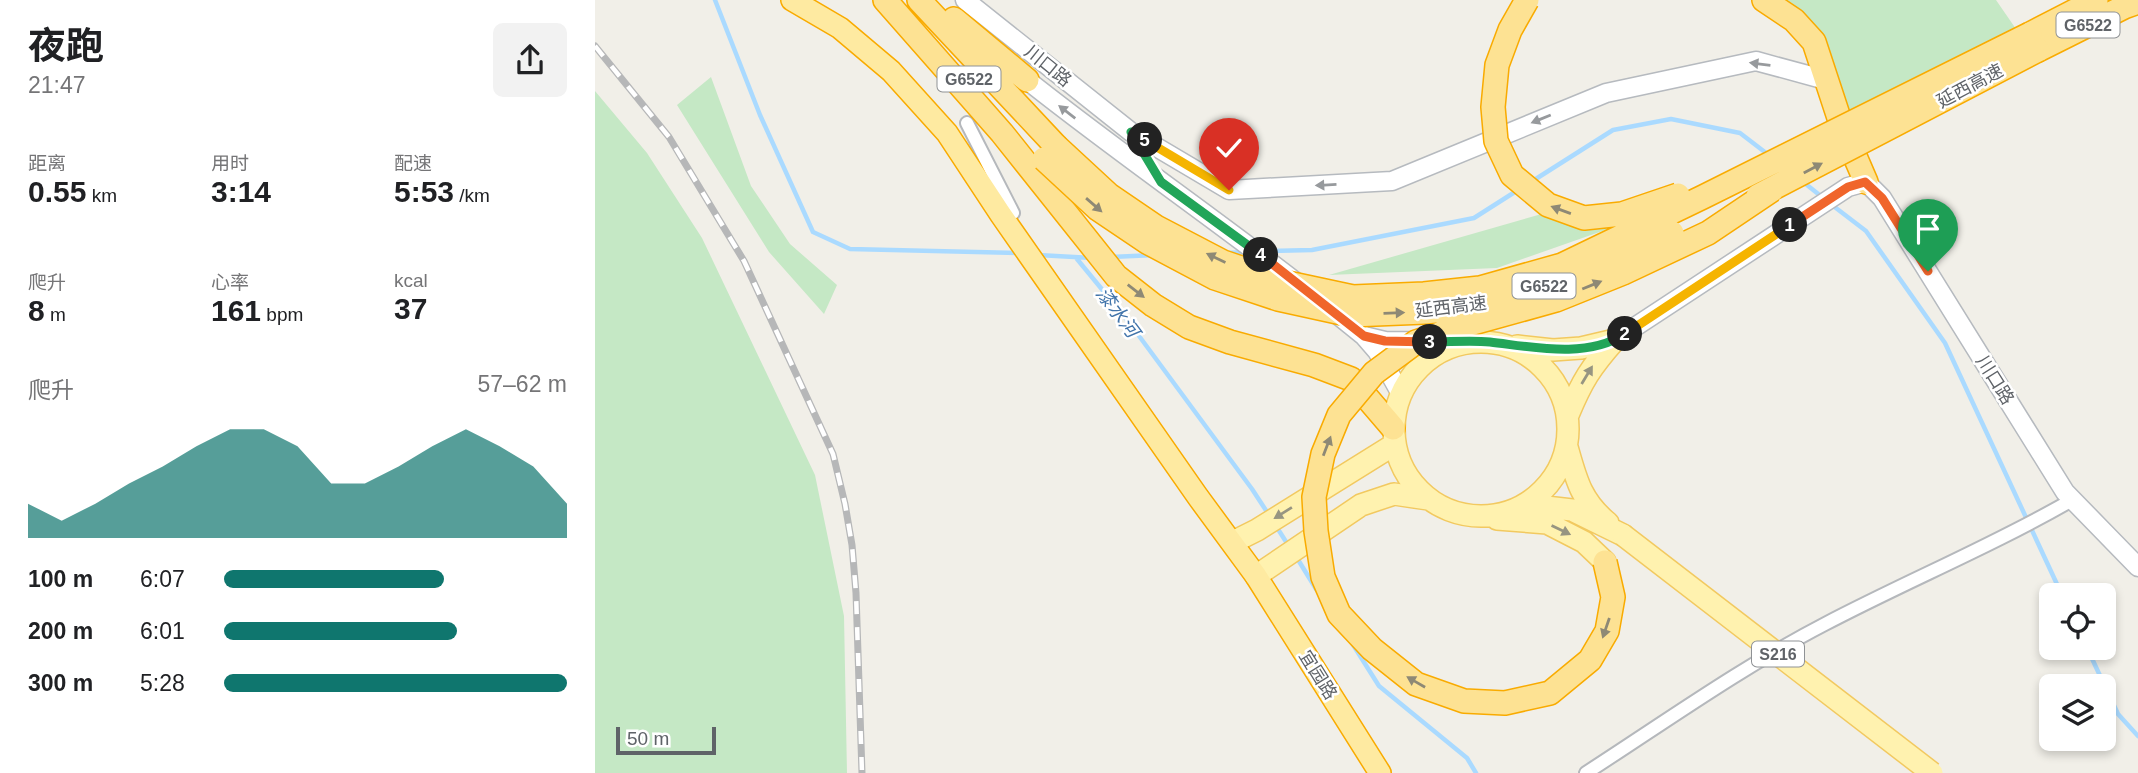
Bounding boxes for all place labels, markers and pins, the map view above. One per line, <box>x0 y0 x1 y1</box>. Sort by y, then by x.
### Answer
pin <box>1199 118 1259 190</box>
pin: 5 <box>1127 122 1163 158</box>
pin <box>1898 199 1958 271</box>
pin: 1 <box>1773 208 1807 243</box>
pin: 4 <box>1243 238 1279 272</box>
pin: 2 <box>1607 316 1643 352</box>
pin: 3 <box>1413 324 1447 360</box>

